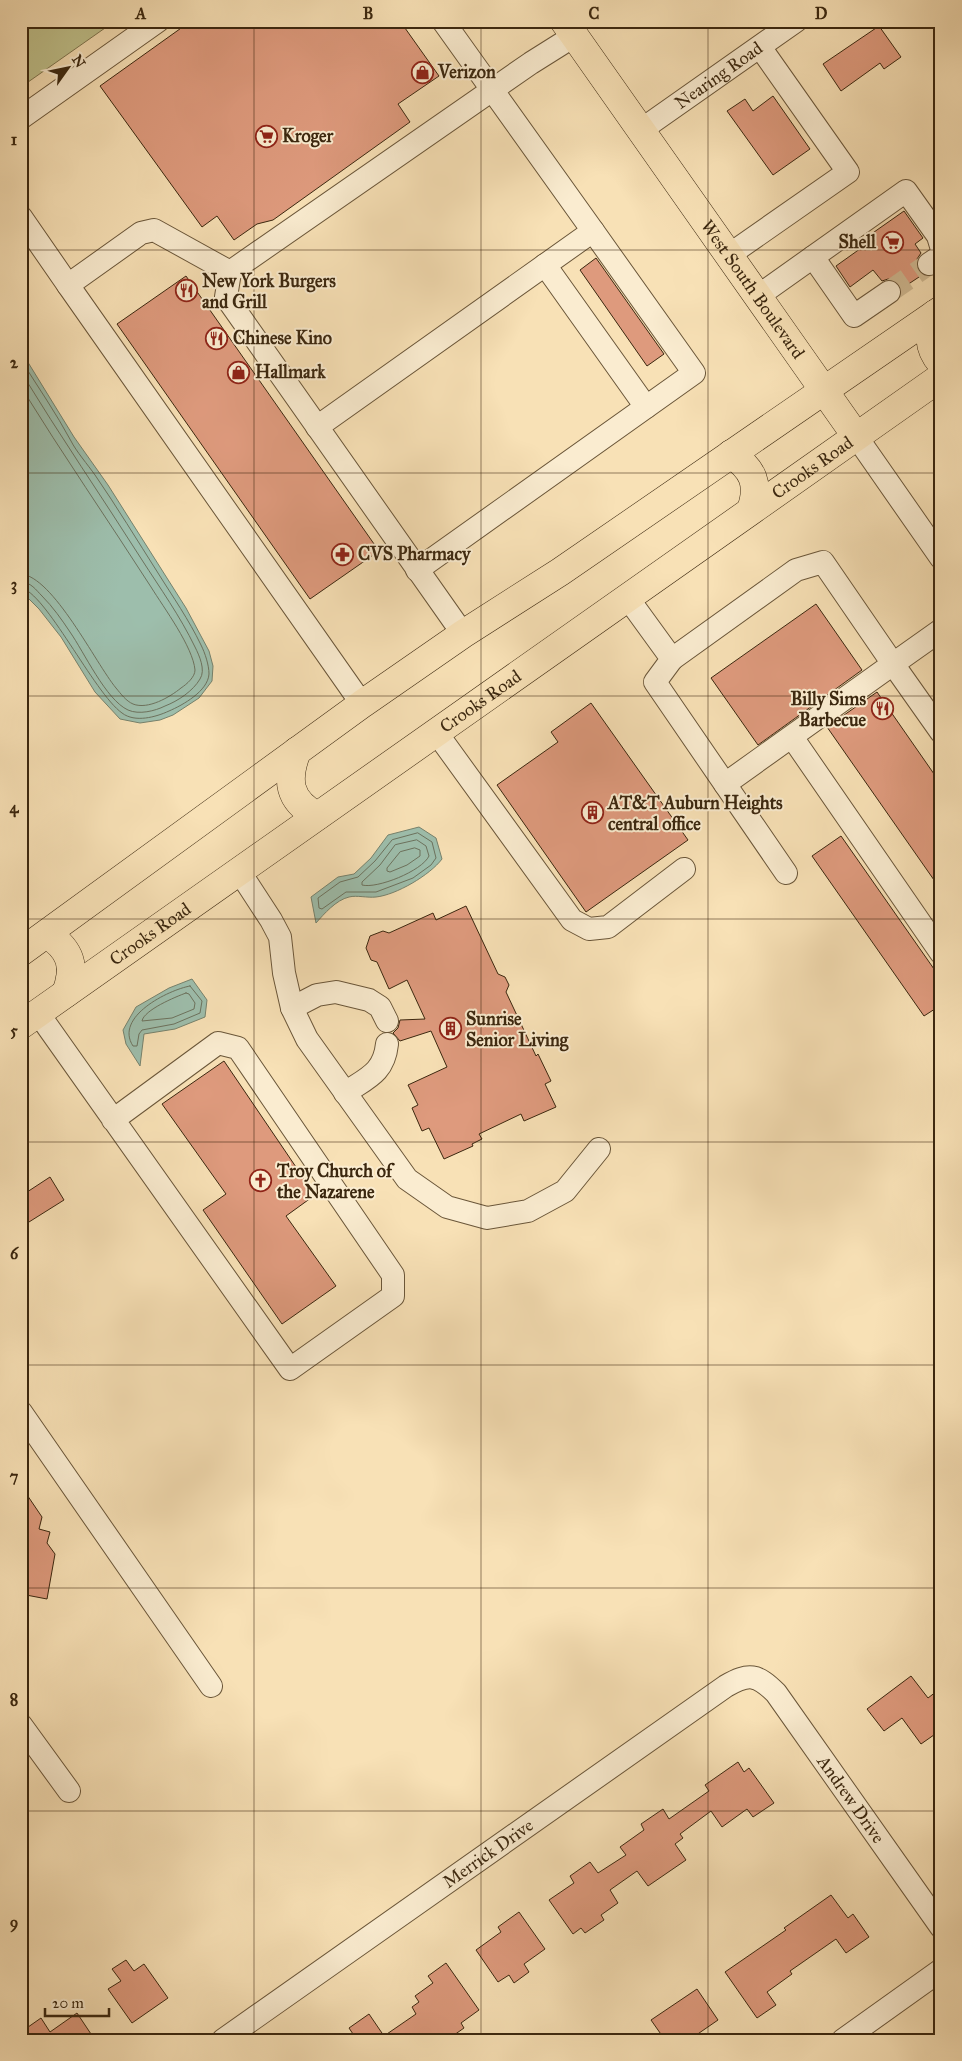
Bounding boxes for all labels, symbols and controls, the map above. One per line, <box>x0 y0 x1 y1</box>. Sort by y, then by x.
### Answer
text: A <box>135 4 147 23</box>
text: B <box>363 4 373 23</box>
text: C <box>589 4 600 23</box>
text: D <box>815 4 828 23</box>
street label: Nearing Road <box>671 37 767 114</box>
north arrow <box>42 42 92 92</box>
text: N <box>68 52 89 71</box>
shop icon: Verizon <box>410 60 434 84</box>
place label: Verizon <box>437 61 496 83</box>
supermarket icon: Kroger <box>254 124 278 148</box>
place label: Kroger <box>282 125 335 148</box>
text: 1 <box>11 130 18 149</box>
street label: West South Boulevard <box>696 215 809 363</box>
supermarket icon: Shell <box>880 230 904 254</box>
place label: Shell <box>838 231 877 253</box>
place label: New York Burgers and Grill <box>202 270 336 313</box>
restaurant icon: New York Burgers and Grill <box>174 279 198 303</box>
restaurant icon: Chinese Kino <box>205 326 229 350</box>
place label: Chinese Kino <box>233 327 332 349</box>
text: 2 <box>10 353 19 372</box>
shop icon: Hallmark <box>227 360 251 384</box>
place label: Hallmark <box>255 361 326 383</box>
street label: Crooks Road <box>767 431 857 504</box>
pharmacy icon: CVS Pharmacy <box>330 542 354 566</box>
place label: CVS Pharmacy <box>358 543 472 566</box>
text: 3 <box>11 575 17 595</box>
street label: Crooks Road <box>436 665 525 738</box>
place label: Billy Sims Barbecue <box>790 688 866 731</box>
restaurant icon: Billy Sims Barbecue <box>870 697 894 721</box>
place label: AT&T Auburn Heights central office <box>607 792 783 835</box>
text: 4 <box>10 798 20 818</box>
building icon: AT&T Auburn Heights central office <box>580 801 604 825</box>
street label: Crooks Road <box>105 898 195 970</box>
place label: Sunrise Senior Living <box>466 1008 569 1052</box>
building icon: Sunrise Senior Living <box>438 1017 462 1041</box>
text: 5 <box>10 1021 18 1040</box>
place label: Troy Church of the Nazarene <box>276 1160 395 1203</box>
church icon: Troy Church of the Nazarene <box>249 1169 273 1193</box>
text: 6 <box>10 1244 19 1263</box>
text: 7 <box>10 1467 19 1486</box>
text: 8 <box>10 1690 18 1709</box>
street label: Andrew Drive <box>812 1750 889 1847</box>
street label: Merrick Drive <box>438 1814 538 1893</box>
text: 9 <box>10 1913 18 1933</box>
scale bar <box>45 1986 109 2018</box>
text: 20 m <box>52 1994 84 2012</box>

